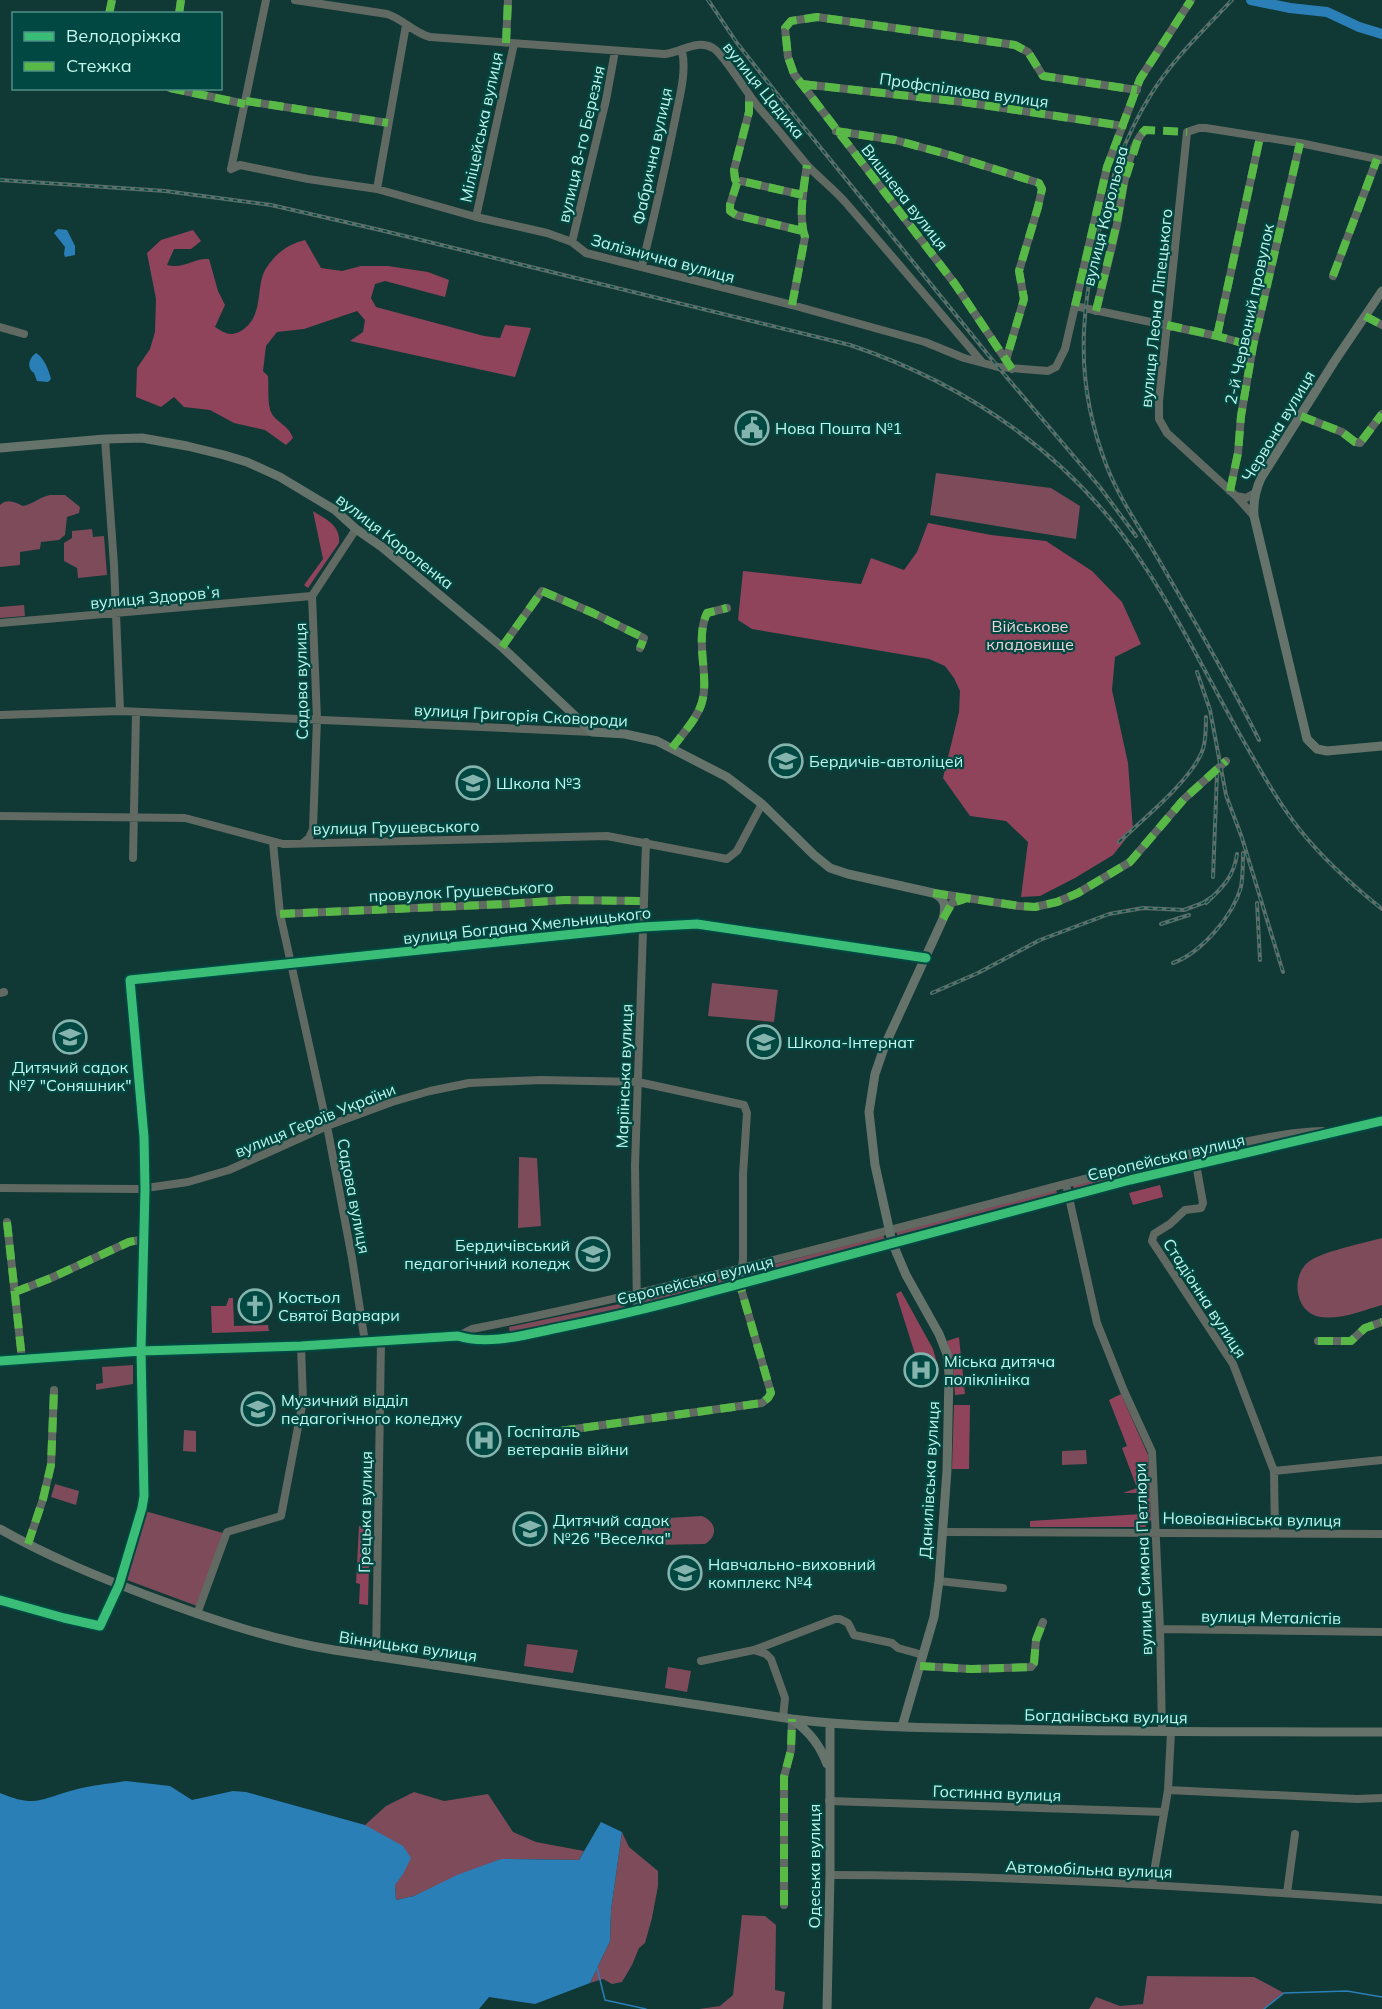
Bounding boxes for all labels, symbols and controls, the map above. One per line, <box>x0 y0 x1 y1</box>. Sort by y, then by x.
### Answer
legend <box>12 12 222 90</box>
text: Велодоріжка <box>66 24 181 47</box>
street label: вулиця Цадика <box>719 37 809 143</box>
street label: Міліцейська вулиця <box>455 50 507 204</box>
text: Стежка <box>66 54 132 77</box>
street label: вулиця 8-го Березня <box>553 64 609 224</box>
street label: Профспілкова вулиця <box>878 68 1050 112</box>
street label: Фабрична вулиця <box>628 86 676 226</box>
street label: Вишнева вулиця <box>857 140 953 254</box>
street label: вулиця Корольова <box>1078 144 1132 288</box>
street label: вулиця Леона Ліпецького <box>1136 207 1176 409</box>
street label: 2-й Червоний провулок <box>1220 222 1278 406</box>
street label: Залізнична вулиця <box>589 229 737 287</box>
street label: Червона вулиця <box>1237 367 1319 485</box>
public building icon: Нова Пошта №1 <box>734 410 770 446</box>
place label: Нова Пошта №1 <box>775 418 902 438</box>
street label: вулиця Короленка <box>332 489 458 593</box>
street label: вулиця Здоровʼя <box>89 581 221 613</box>
park label: Військове кладовище <box>986 616 1074 654</box>
street label: Садова вулиця <box>290 622 312 740</box>
street label: вулиця Григорія Сковороди <box>414 699 628 731</box>
school or university icon: Бердичів-автоліцей <box>768 743 804 779</box>
place label: Бердичів-автоліцей <box>809 751 963 771</box>
school or university icon: Школа №3 <box>455 765 491 801</box>
place label: Школа №3 <box>496 773 581 793</box>
street label: вулиця Грушевського <box>312 816 480 838</box>
street label: провулок Грушевського <box>368 876 554 906</box>
street label: вулиця Богдана Хмельницького <box>402 902 652 948</box>
street label: Маріїнська вулиця <box>611 1003 637 1149</box>
school or university icon: Дитячий садок №7 "Соняшник" <box>52 1019 88 1055</box>
school or university icon: Школа-Інтернат <box>746 1024 782 1060</box>
place label: Школа-Інтернат <box>787 1032 915 1052</box>
place label: Дитячий садок №7 "Соняшник" <box>9 1057 131 1095</box>
street label: вулиця Героїв України <box>232 1079 398 1161</box>
street label: Європейська вулиця <box>1085 1129 1247 1185</box>
street label: Садова вулиця <box>333 1137 375 1255</box>
street label: Стадіонна вулиця <box>1159 1234 1251 1362</box>
place label: Бердичівський педагогічний коледж <box>404 1235 570 1273</box>
school or university icon: Бердичівський педагогічний коледж <box>575 1236 611 1272</box>
street label: Європейська вулиця <box>615 1251 775 1309</box>
place label: Костьол Святої Варвари <box>278 1287 400 1325</box>
church icon: Костьол Святої Варвари <box>237 1288 273 1324</box>
place label: Міська дитяча поліклініка <box>944 1351 1055 1389</box>
hospital icon: Міська дитяча поліклініка <box>903 1352 939 1388</box>
place label: Музичний відділ педагогічного коледжу <box>281 1390 462 1428</box>
school or university icon: Музичний відділ педагогічного коледжу <box>240 1391 276 1427</box>
street label: Данилівська вулиця <box>915 1401 943 1559</box>
place label: Госпіталь ветеранів війни <box>507 1421 629 1459</box>
hospital icon: Госпіталь ветеранів війни <box>466 1422 502 1458</box>
street label: Грецька вулиця <box>354 1451 376 1573</box>
street label: вулиця Симона Петлюри <box>1130 1463 1156 1655</box>
street label: Новоіванівська вулиця <box>1162 1507 1342 1531</box>
place label: Дитячий садок №26 "Веселка" <box>553 1510 671 1548</box>
school or university icon: Дитячий садок №26 "Веселка" <box>512 1511 548 1547</box>
place label: Навчально-виховний комплекс №4 <box>708 1554 876 1592</box>
school or university icon: Навчально-виховний комплекс №4 <box>667 1555 703 1591</box>
street label: вулиця Металістів <box>1201 1606 1341 1628</box>
street label: Вінницька вулиця <box>338 1626 478 1666</box>
street label: Богданівська вулиця <box>1024 1705 1188 1727</box>
street label: Гостинна вулиця <box>932 1781 1062 1805</box>
street label: Одеська вулиця <box>804 1804 824 1928</box>
street label: Автомобільна вулиця <box>1005 1856 1173 1882</box>

